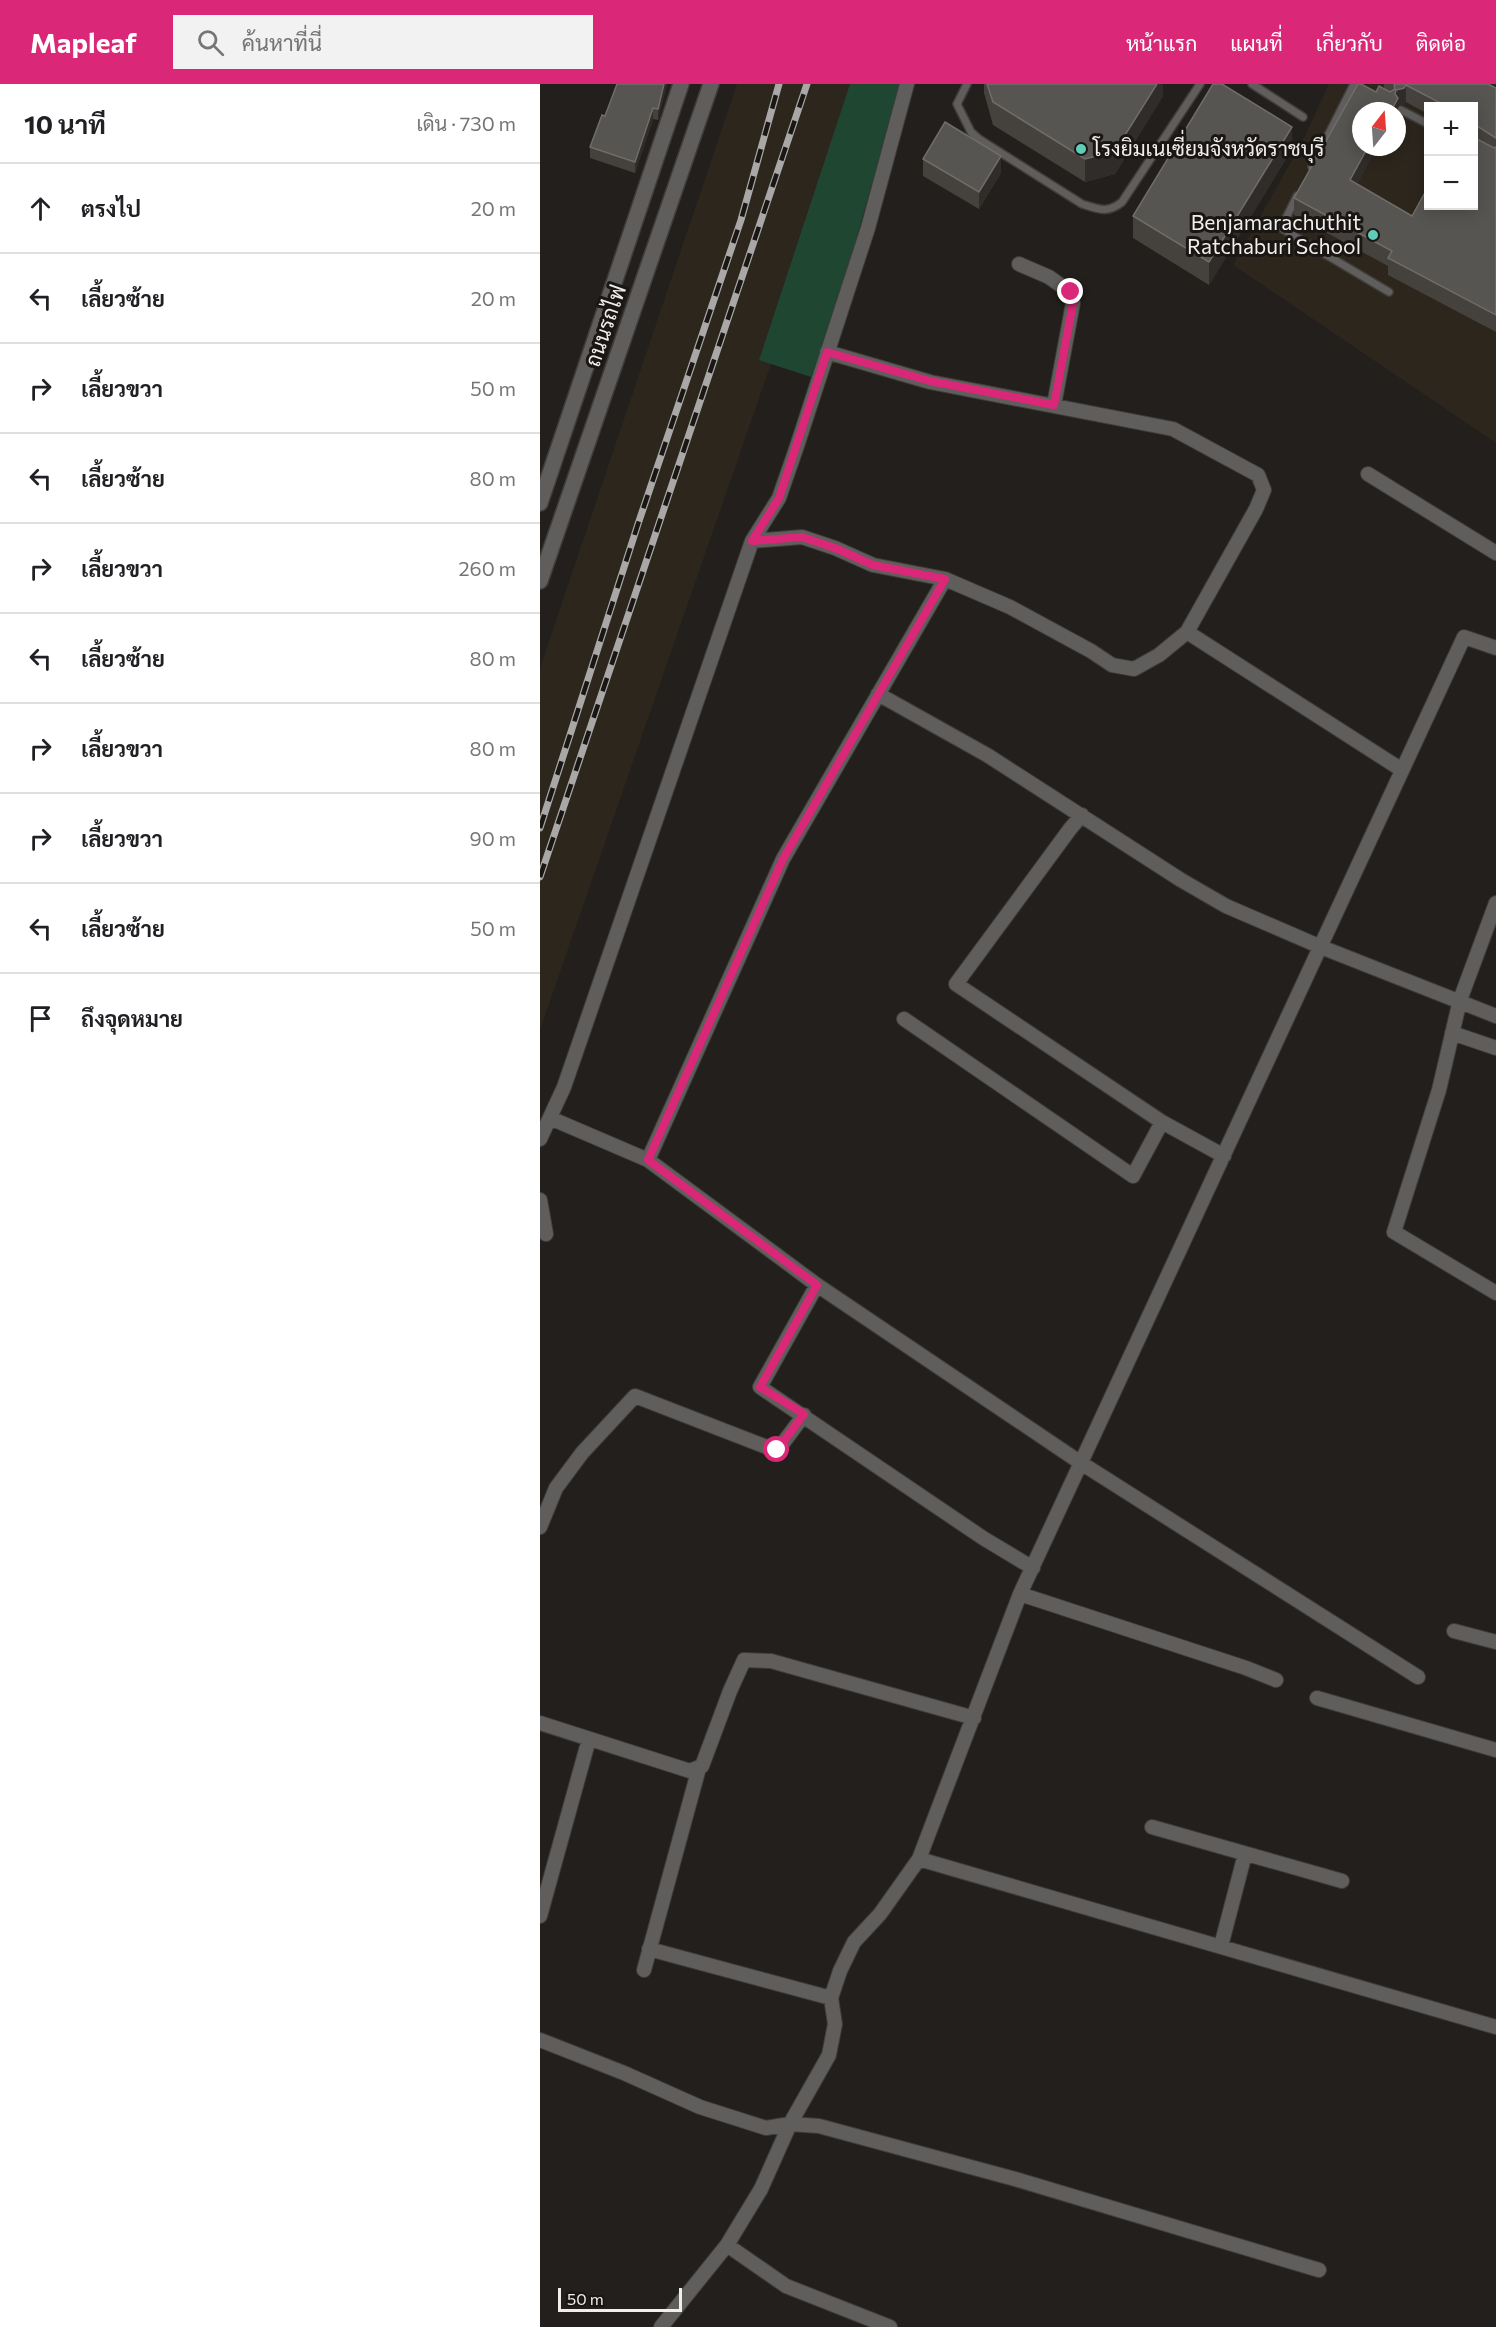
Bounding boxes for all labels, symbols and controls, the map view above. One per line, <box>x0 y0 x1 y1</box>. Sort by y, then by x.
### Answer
search box <box>173 15 593 69</box>
text: Mapleaf <box>30 25 137 59</box>
icon: search <box>194 26 227 59</box>
text: ค้นหาที่นี่ <box>242 29 322 56</box>
text: หน้าแรก <box>1126 30 1197 55</box>
text: แผนที่ <box>1230 30 1283 55</box>
text: เกี่ยวกับ <box>1316 30 1383 55</box>
text: ติดต่อ <box>1416 30 1466 55</box>
north arrow <box>1352 102 1406 156</box>
map controls <box>1424 102 1478 210</box>
button: + <box>1424 102 1478 156</box>
text: 10 นาที <box>24 108 106 139</box>
text: เดิน · 730 m <box>417 111 516 135</box>
place label: โรงยิมเนเซี่ยมจังหวัดราชบุรี <box>1092 129 1324 163</box>
marker: โรงยิมเนเซี่ยมจังหวัดราชบุรี <box>1074 142 1088 156</box>
button: − <box>1424 156 1478 210</box>
icon: ahead <box>24 192 57 225</box>
text: ตรงไป <box>81 195 141 222</box>
text: 20 m <box>471 196 516 220</box>
place label: Benjamarachuthit Ratchaburi School <box>1187 209 1361 258</box>
marker: Benjamarachuthit Ratchaburi School <box>1366 228 1380 242</box>
route end <box>1057 278 1083 304</box>
street label: ถนนรถไฟ <box>579 281 630 370</box>
icon: left <box>24 282 57 315</box>
text: เลี้ยวซ้าย <box>81 285 165 312</box>
text: 20 m <box>471 286 516 310</box>
icon: right <box>24 372 57 405</box>
text: เลี้ยวขวา <box>81 375 163 402</box>
text: 50 m <box>470 376 516 400</box>
icon: left <box>24 462 57 495</box>
text: เลี้ยวซ้าย <box>81 465 165 492</box>
text: 80 m <box>470 466 516 490</box>
icon: right <box>24 552 57 585</box>
text: เลี้ยวขวา <box>81 555 163 582</box>
text: 260 m <box>458 556 516 580</box>
icon: left <box>24 642 57 675</box>
text: เลี้ยวซ้าย <box>81 645 165 672</box>
text: 80 m <box>470 646 516 670</box>
icon: right <box>24 732 57 765</box>
text: เลี้ยวขวา <box>81 735 163 762</box>
text: 80 m <box>470 736 516 760</box>
icon: right <box>24 822 57 855</box>
text: เลี้ยวขวา <box>81 825 163 852</box>
text: 90 m <box>470 826 516 850</box>
icon: left <box>24 912 57 945</box>
text: เลี้ยวซ้าย <box>81 915 165 942</box>
text: 50 m <box>470 916 516 940</box>
icon: arrive <box>24 1002 57 1035</box>
text: ถึงจุดหมาย <box>81 1005 183 1032</box>
route start <box>763 1436 789 1462</box>
scale bar <box>558 2285 682 2312</box>
text: 50 m <box>567 2289 604 2308</box>

